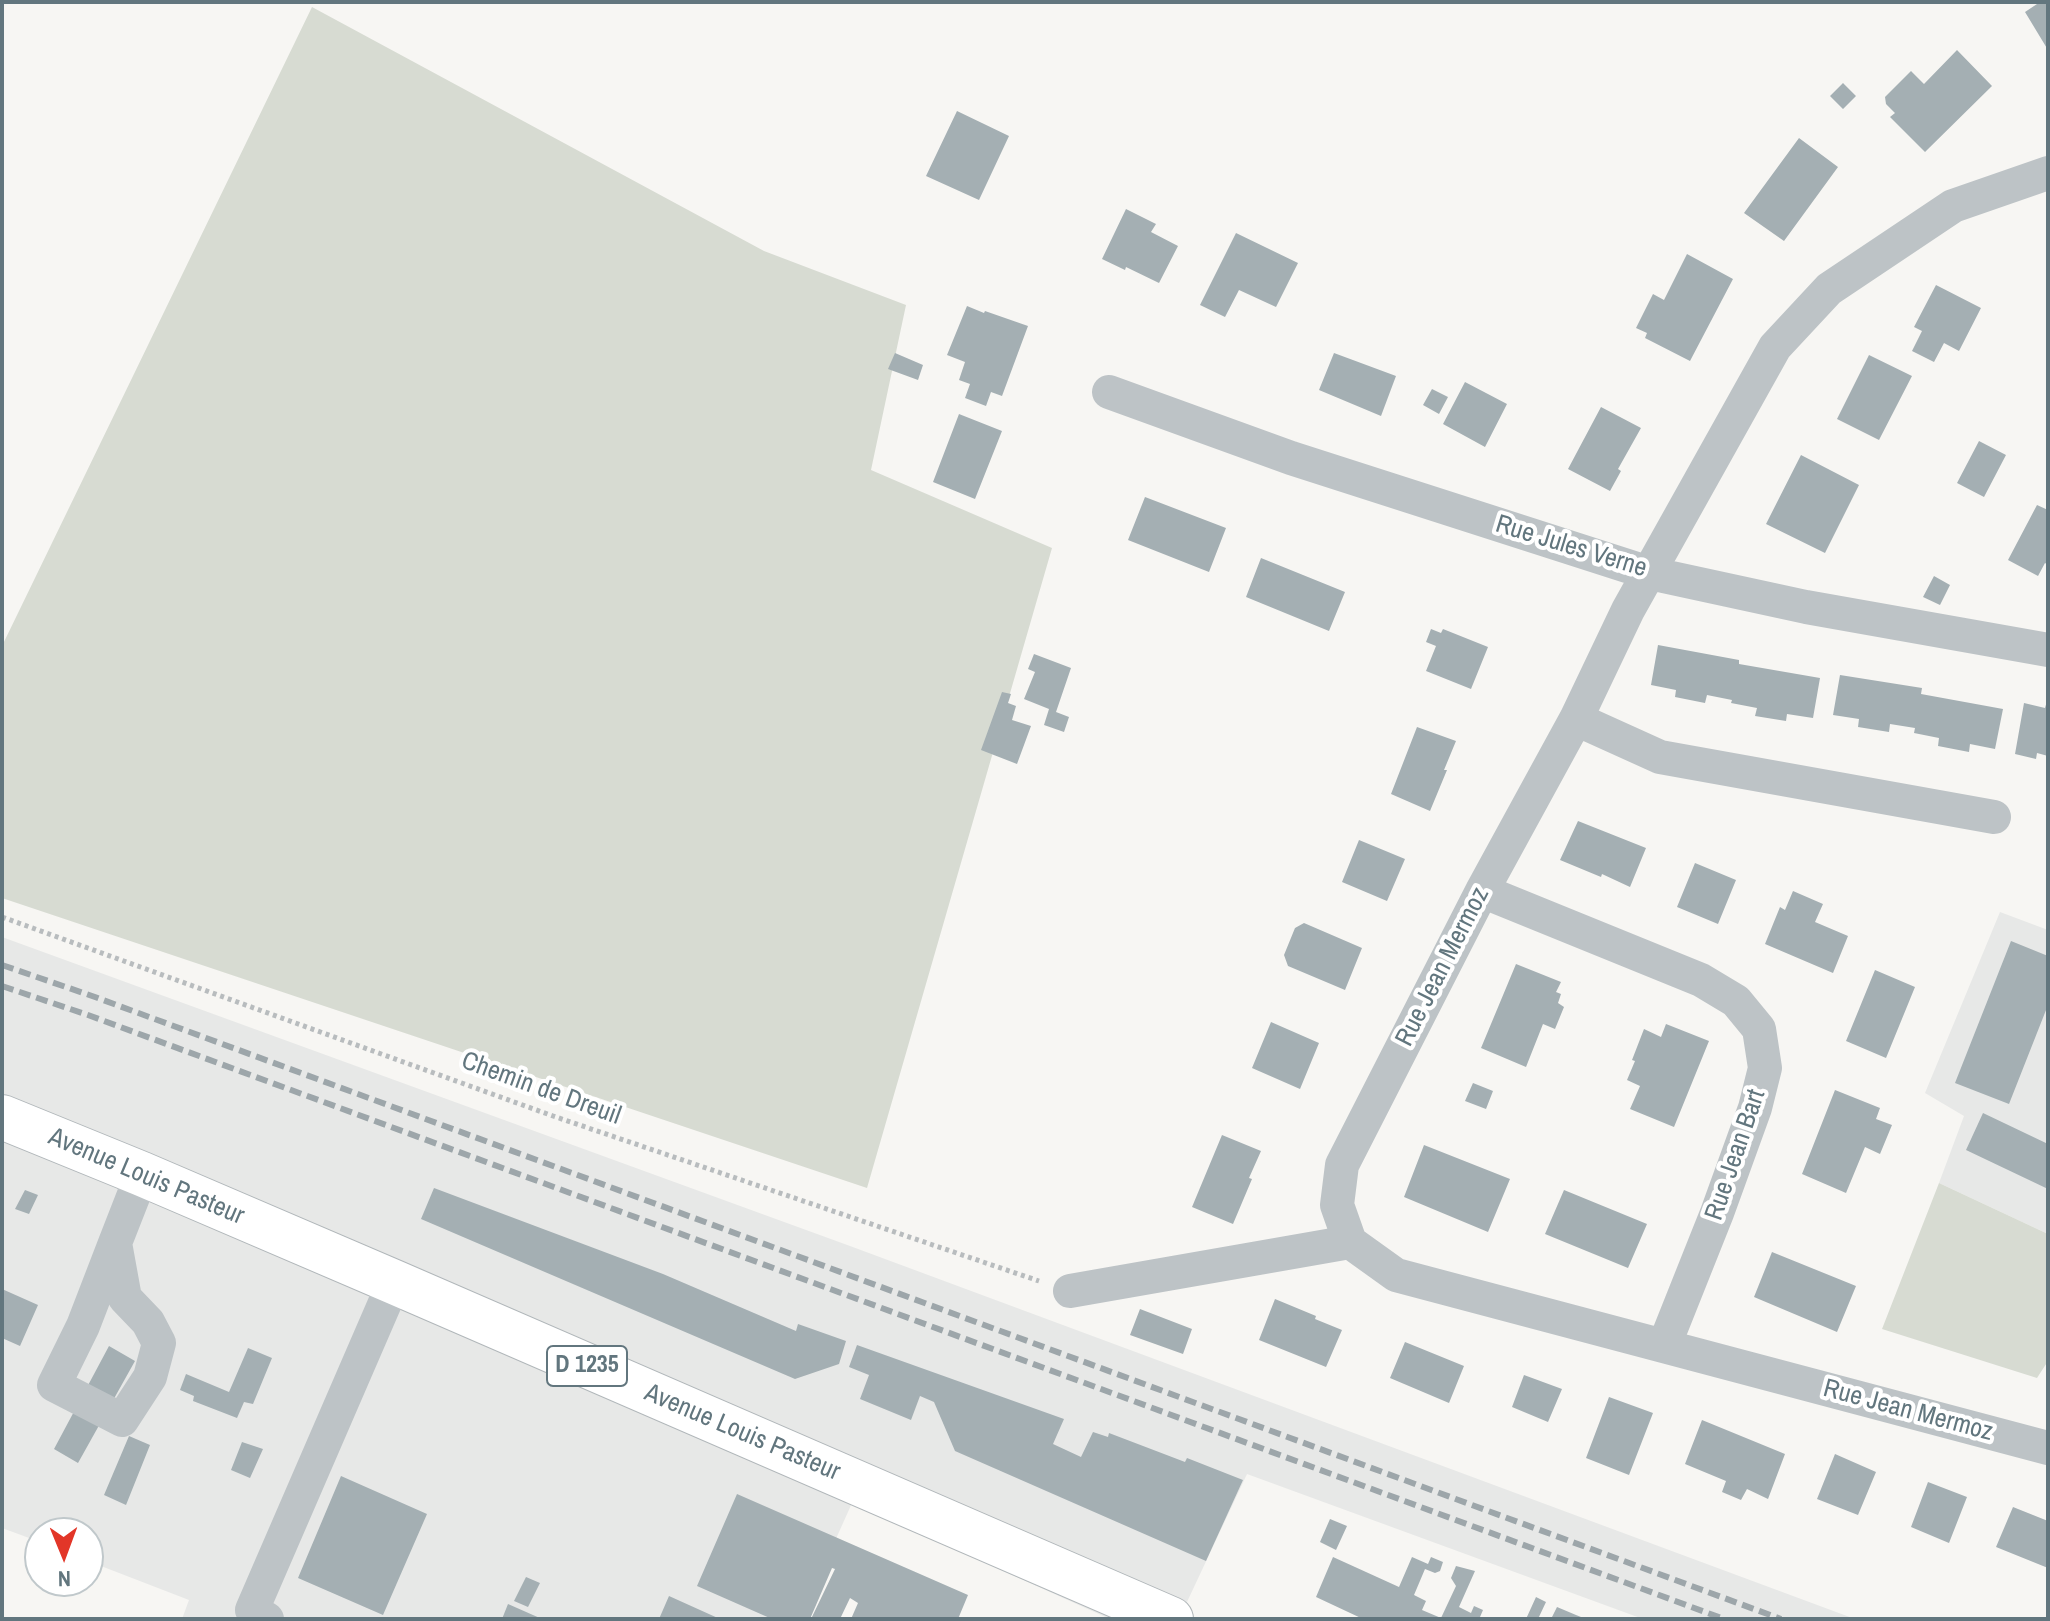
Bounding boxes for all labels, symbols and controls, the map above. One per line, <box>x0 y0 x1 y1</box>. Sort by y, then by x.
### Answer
street label: Rue Jules Verne <box>1492 509 1650 585</box>
street label: Rue Jean Mermoz <box>1390 882 1496 1052</box>
street label: Chemin de Dreuil <box>457 1046 625 1132</box>
street label: Rue Jean Bart <box>1699 1085 1773 1225</box>
street label: Avenue Louis Pasteur <box>44 1122 248 1232</box>
road number: D 1235 <box>547 1346 627 1386</box>
street label: Rue Jean Mermoz <box>1820 1373 1996 1449</box>
street label: Avenue Louis Pasteur <box>640 1378 844 1488</box>
north arrow <box>24 1517 104 1597</box>
text: N <box>58 1564 71 1594</box>

